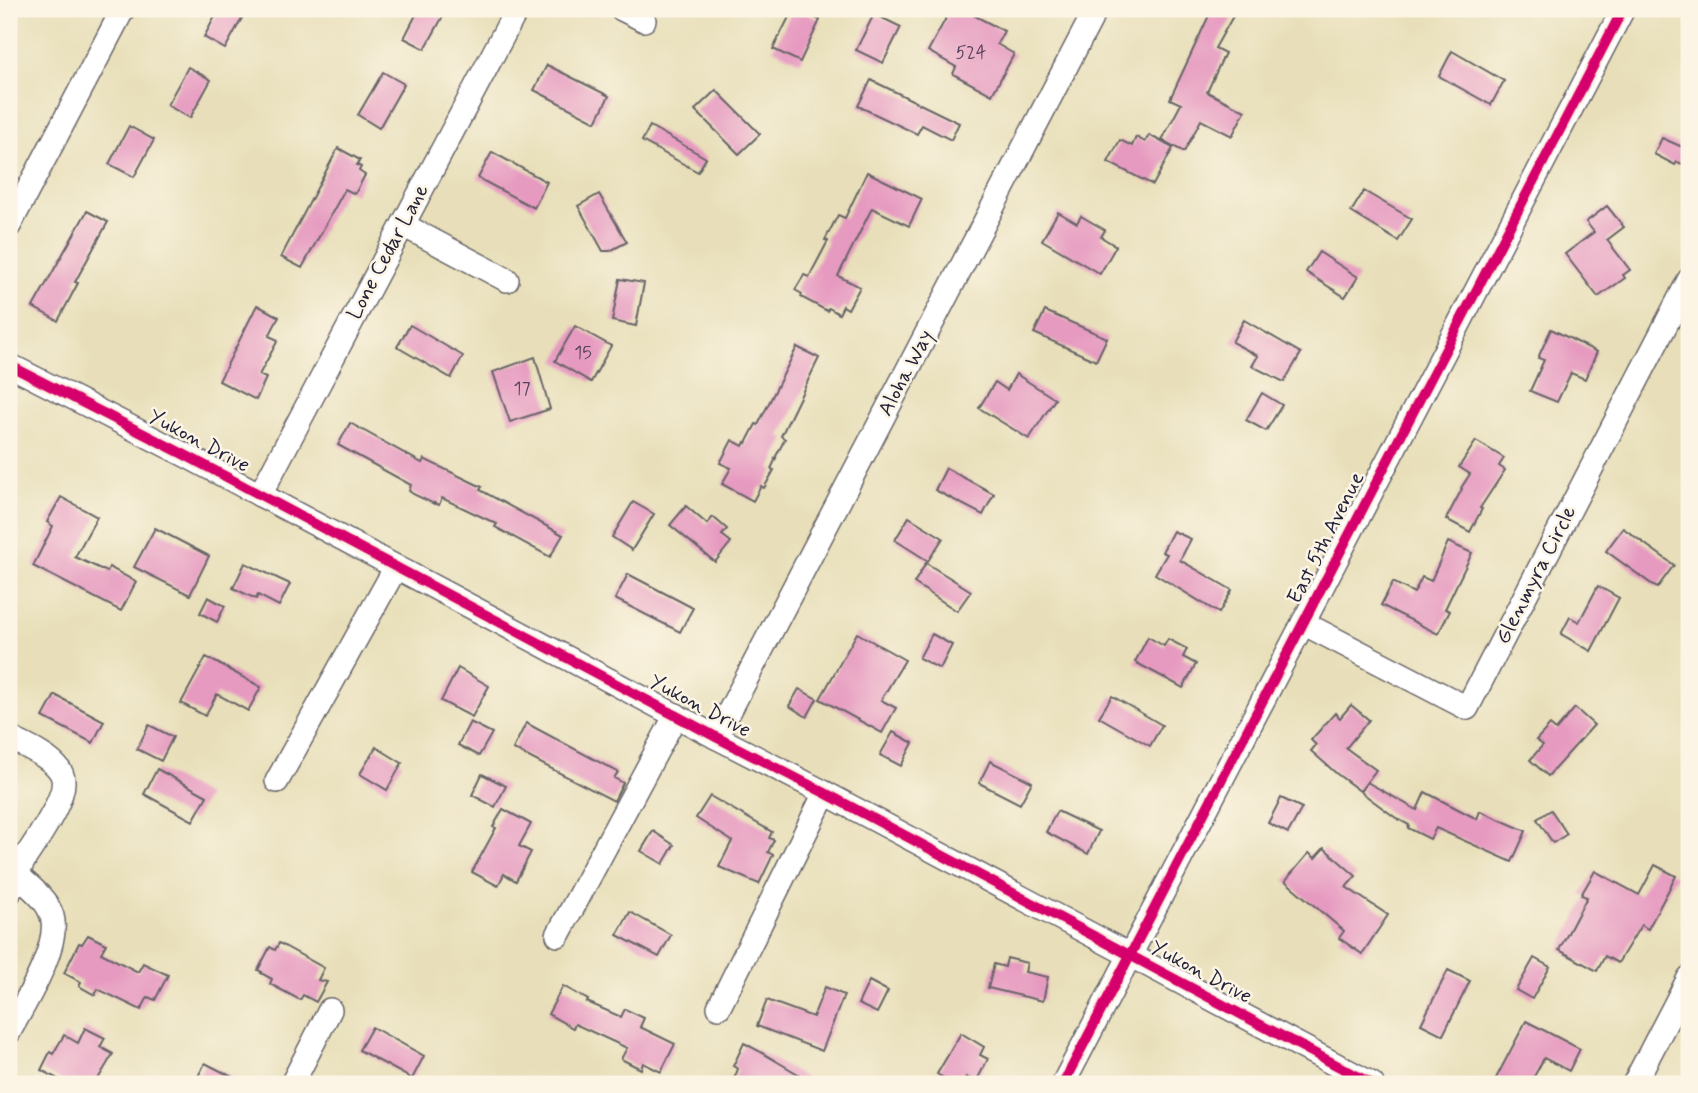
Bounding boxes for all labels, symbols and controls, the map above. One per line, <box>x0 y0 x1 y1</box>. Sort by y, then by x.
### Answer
house number: 524 <box>956 41 987 65</box>
street label: Lone Cedar Lane <box>341 179 436 325</box>
street label: Aloha Way <box>872 325 940 421</box>
house number: 15 <box>574 341 592 365</box>
house number: 17 <box>513 377 531 401</box>
street label: Yukon Drive <box>143 403 255 479</box>
street label: East 5th Avenue <box>1281 467 1371 609</box>
street label: Glenmyra Circle <box>1489 501 1583 649</box>
street label: Yukon Drive <box>644 668 756 744</box>
street label: Yukon Drive <box>1145 934 1257 1010</box>

